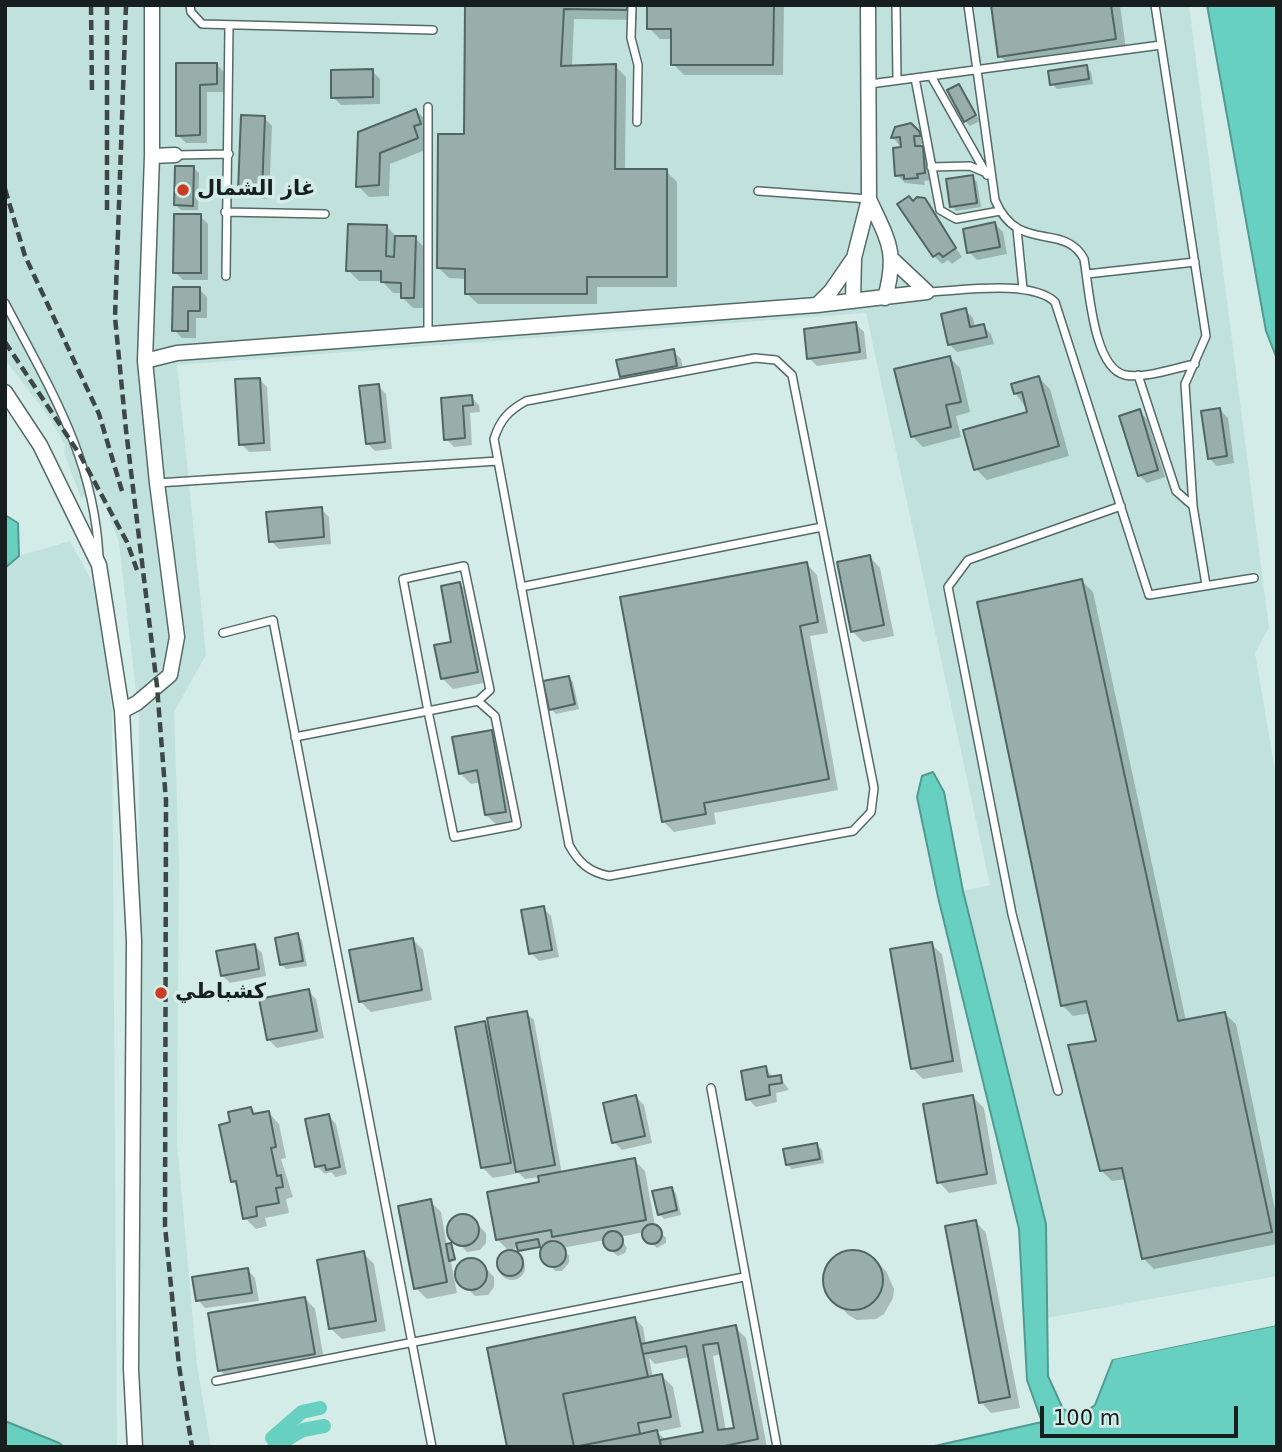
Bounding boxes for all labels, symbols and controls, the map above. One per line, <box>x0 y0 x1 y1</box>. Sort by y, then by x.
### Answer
place label: غاز الشمال <box>197 177 315 203</box>
marker: غاز الشمال <box>175 182 191 198</box>
place label: كشباطي <box>175 980 266 1006</box>
marker: كشباطي <box>153 985 169 1001</box>
scale bar <box>1044 1392 1242 1436</box>
text: 100 m <box>1053 1406 1120 1430</box>

